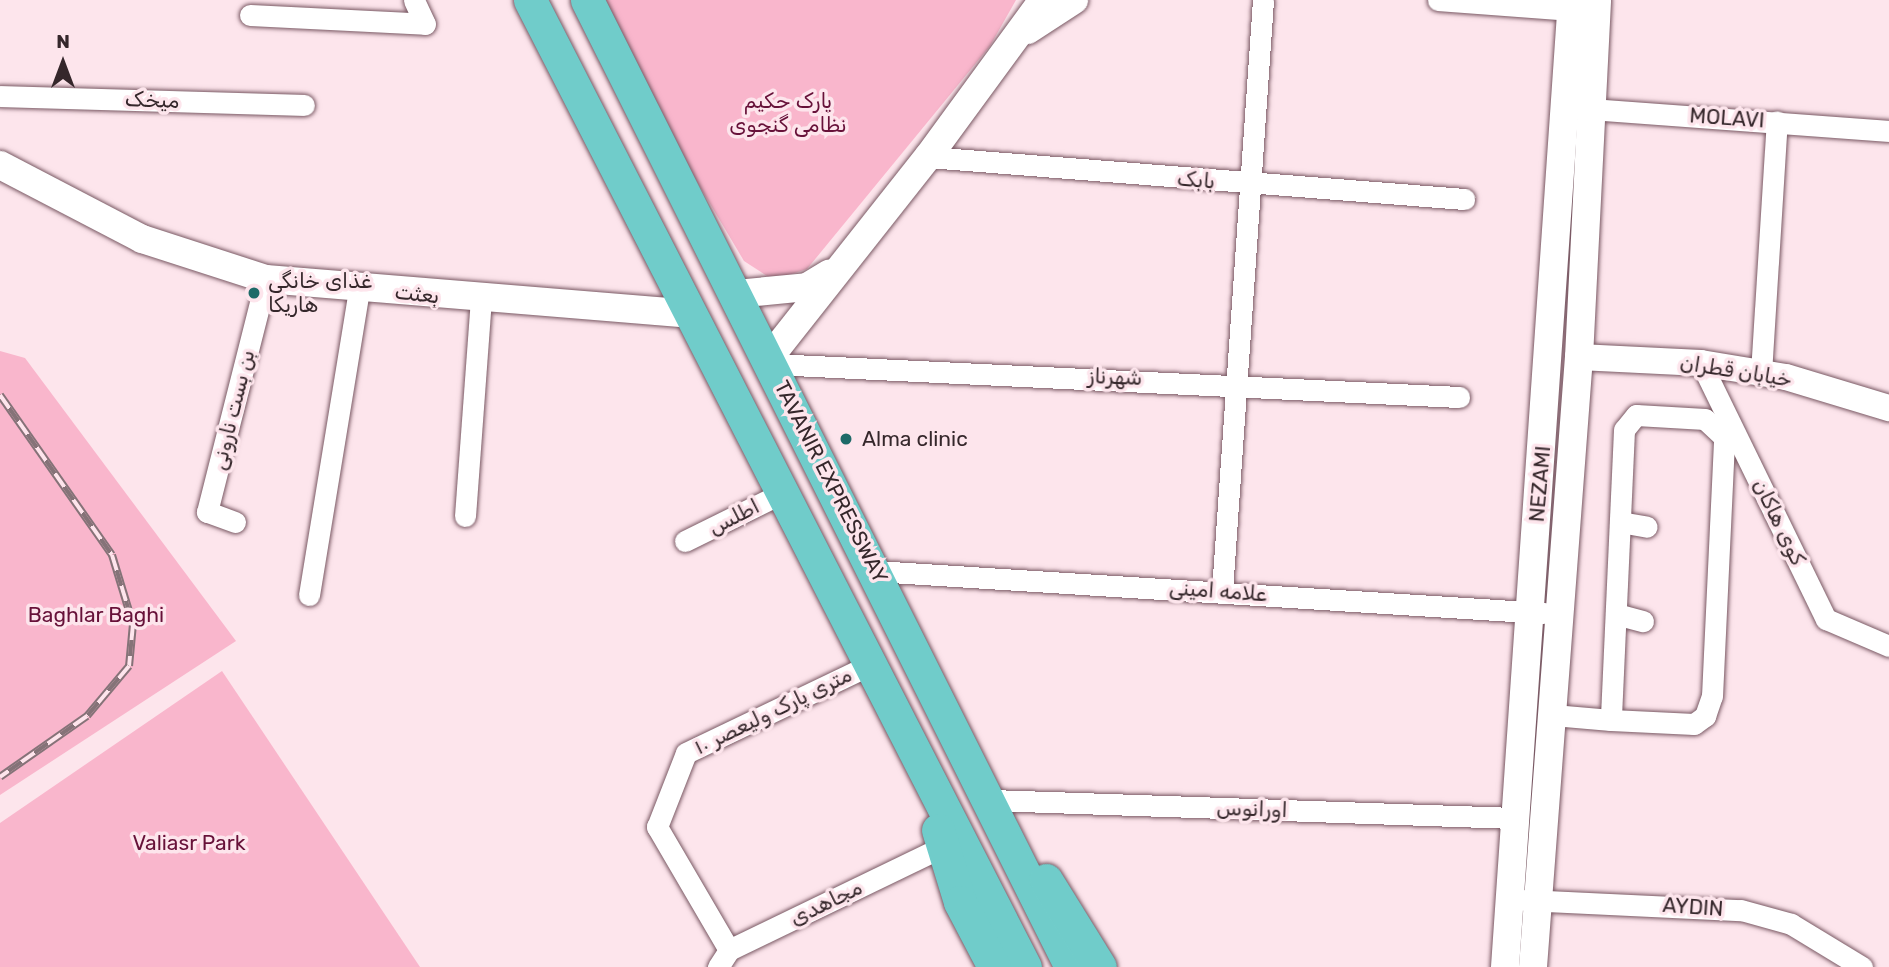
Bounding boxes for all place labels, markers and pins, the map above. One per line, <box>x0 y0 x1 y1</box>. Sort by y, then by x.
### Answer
place label: غذای خانگی هاریکا <box>268 268 372 318</box>
marker: غذای خانگی هاریکا <box>246 285 262 301</box>
place label: Alma clinic <box>862 426 968 452</box>
marker: Alma clinic <box>836 429 856 449</box>

